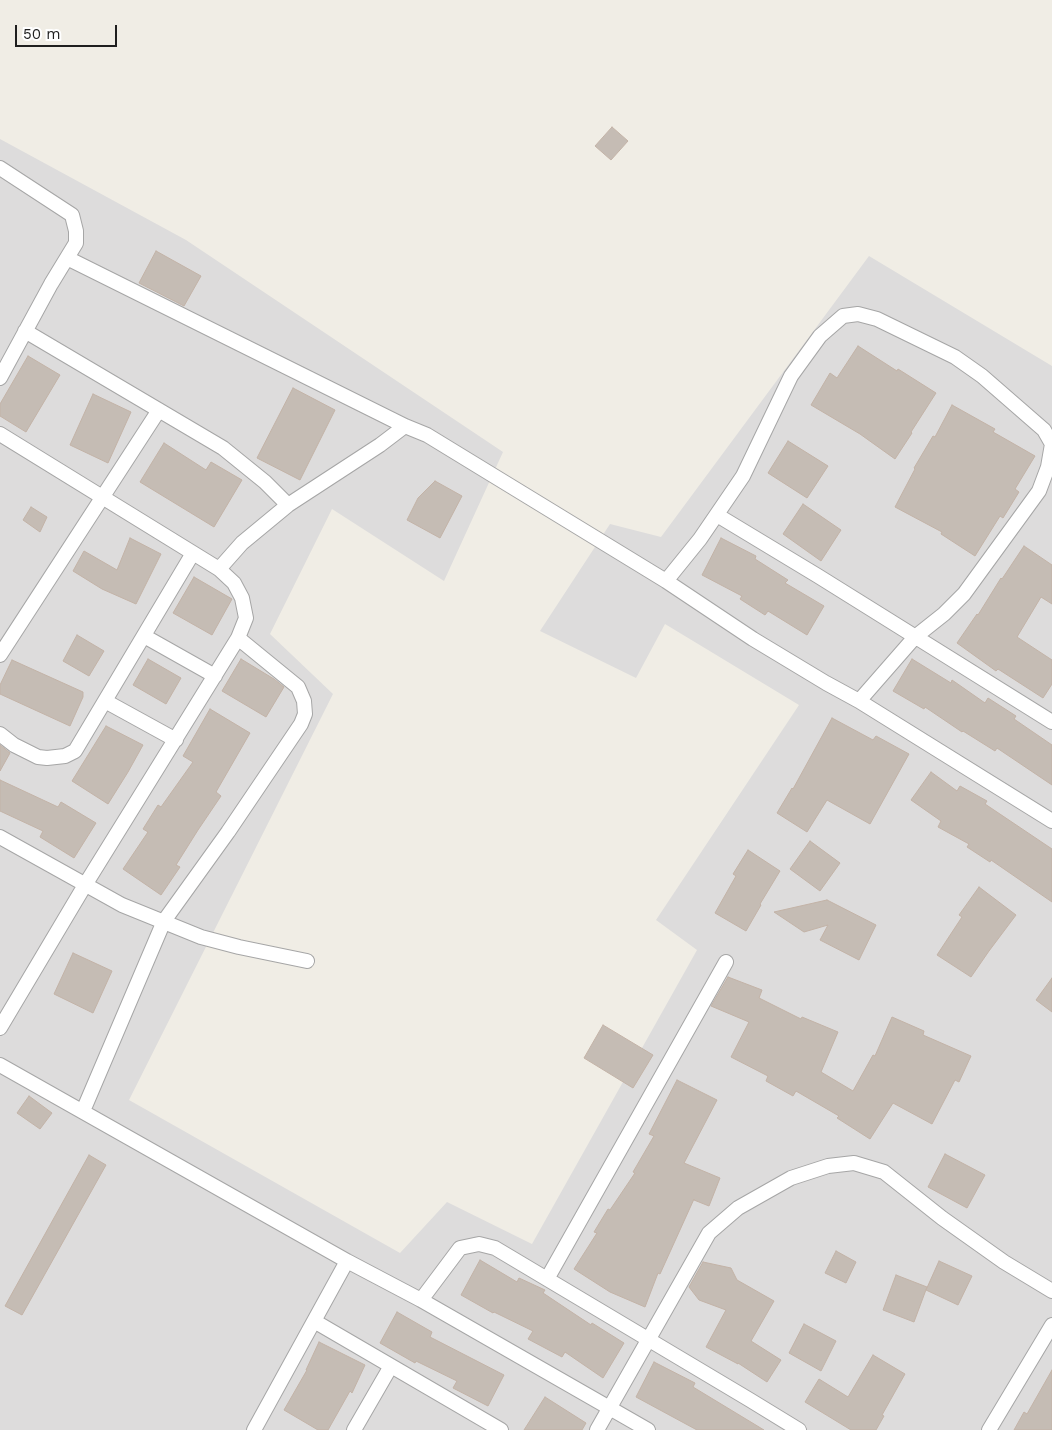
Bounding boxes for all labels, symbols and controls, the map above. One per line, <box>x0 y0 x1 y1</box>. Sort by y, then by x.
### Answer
scale bar <box>18 15 120 47</box>
text: 50 m <box>23 25 60 43</box>

